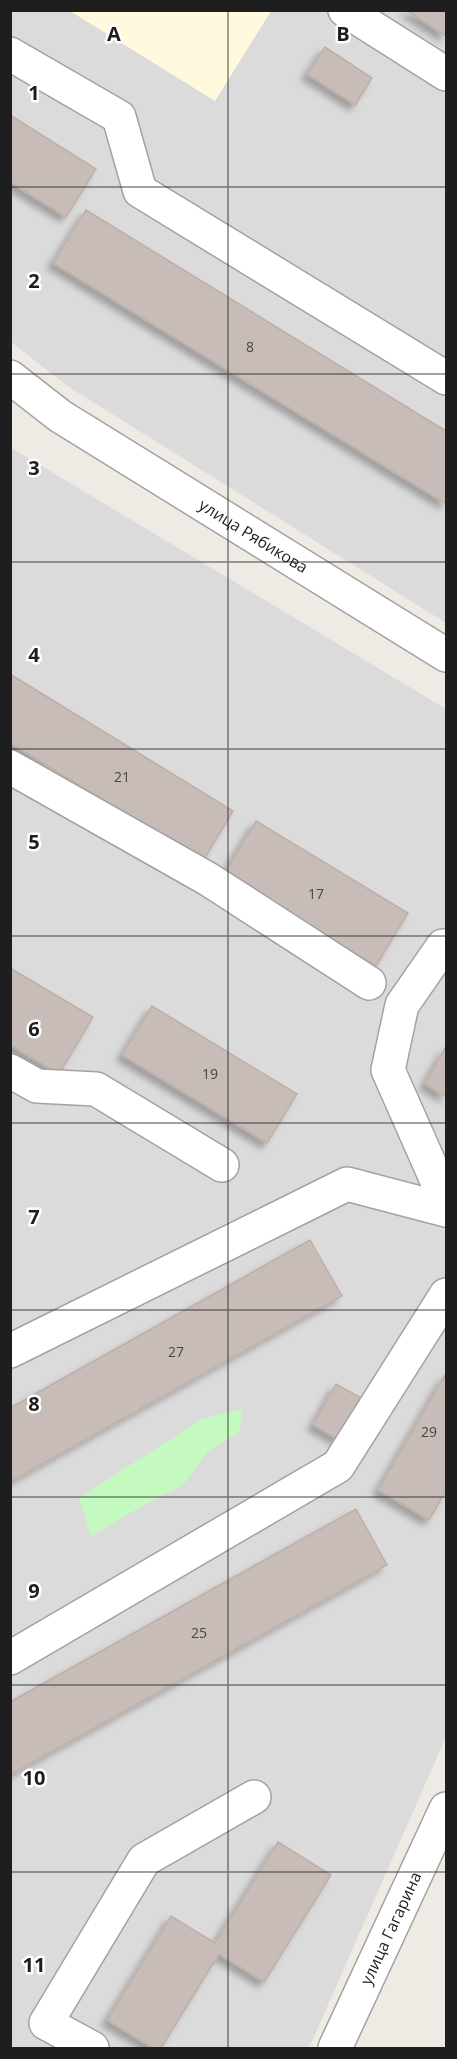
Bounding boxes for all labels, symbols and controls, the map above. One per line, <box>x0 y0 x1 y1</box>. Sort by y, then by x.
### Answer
text: A <box>107 20 121 47</box>
text: B <box>336 20 350 47</box>
text: 1 <box>28 79 40 106</box>
text: 2 <box>28 267 40 294</box>
house number: 8 <box>246 337 254 356</box>
text: 3 <box>28 454 40 481</box>
street label: улица Рябикова <box>195 494 312 578</box>
text: 4 <box>28 641 40 668</box>
house number: 21 <box>114 767 130 786</box>
text: 5 <box>28 828 40 855</box>
house number: 17 <box>308 884 324 903</box>
text: 6 <box>28 1015 40 1042</box>
house number: 19 <box>202 1064 218 1083</box>
text: 7 <box>28 1203 40 1230</box>
house number: 27 <box>168 1342 184 1361</box>
text: 8 <box>28 1390 40 1417</box>
house number: 29 <box>421 1422 437 1441</box>
text: 9 <box>28 1577 40 1604</box>
house number: 25 <box>191 1623 207 1642</box>
text: 10 <box>23 1764 45 1791</box>
street label: улица Гагарина <box>355 1868 426 1988</box>
text: 11 <box>23 1951 45 1978</box>

